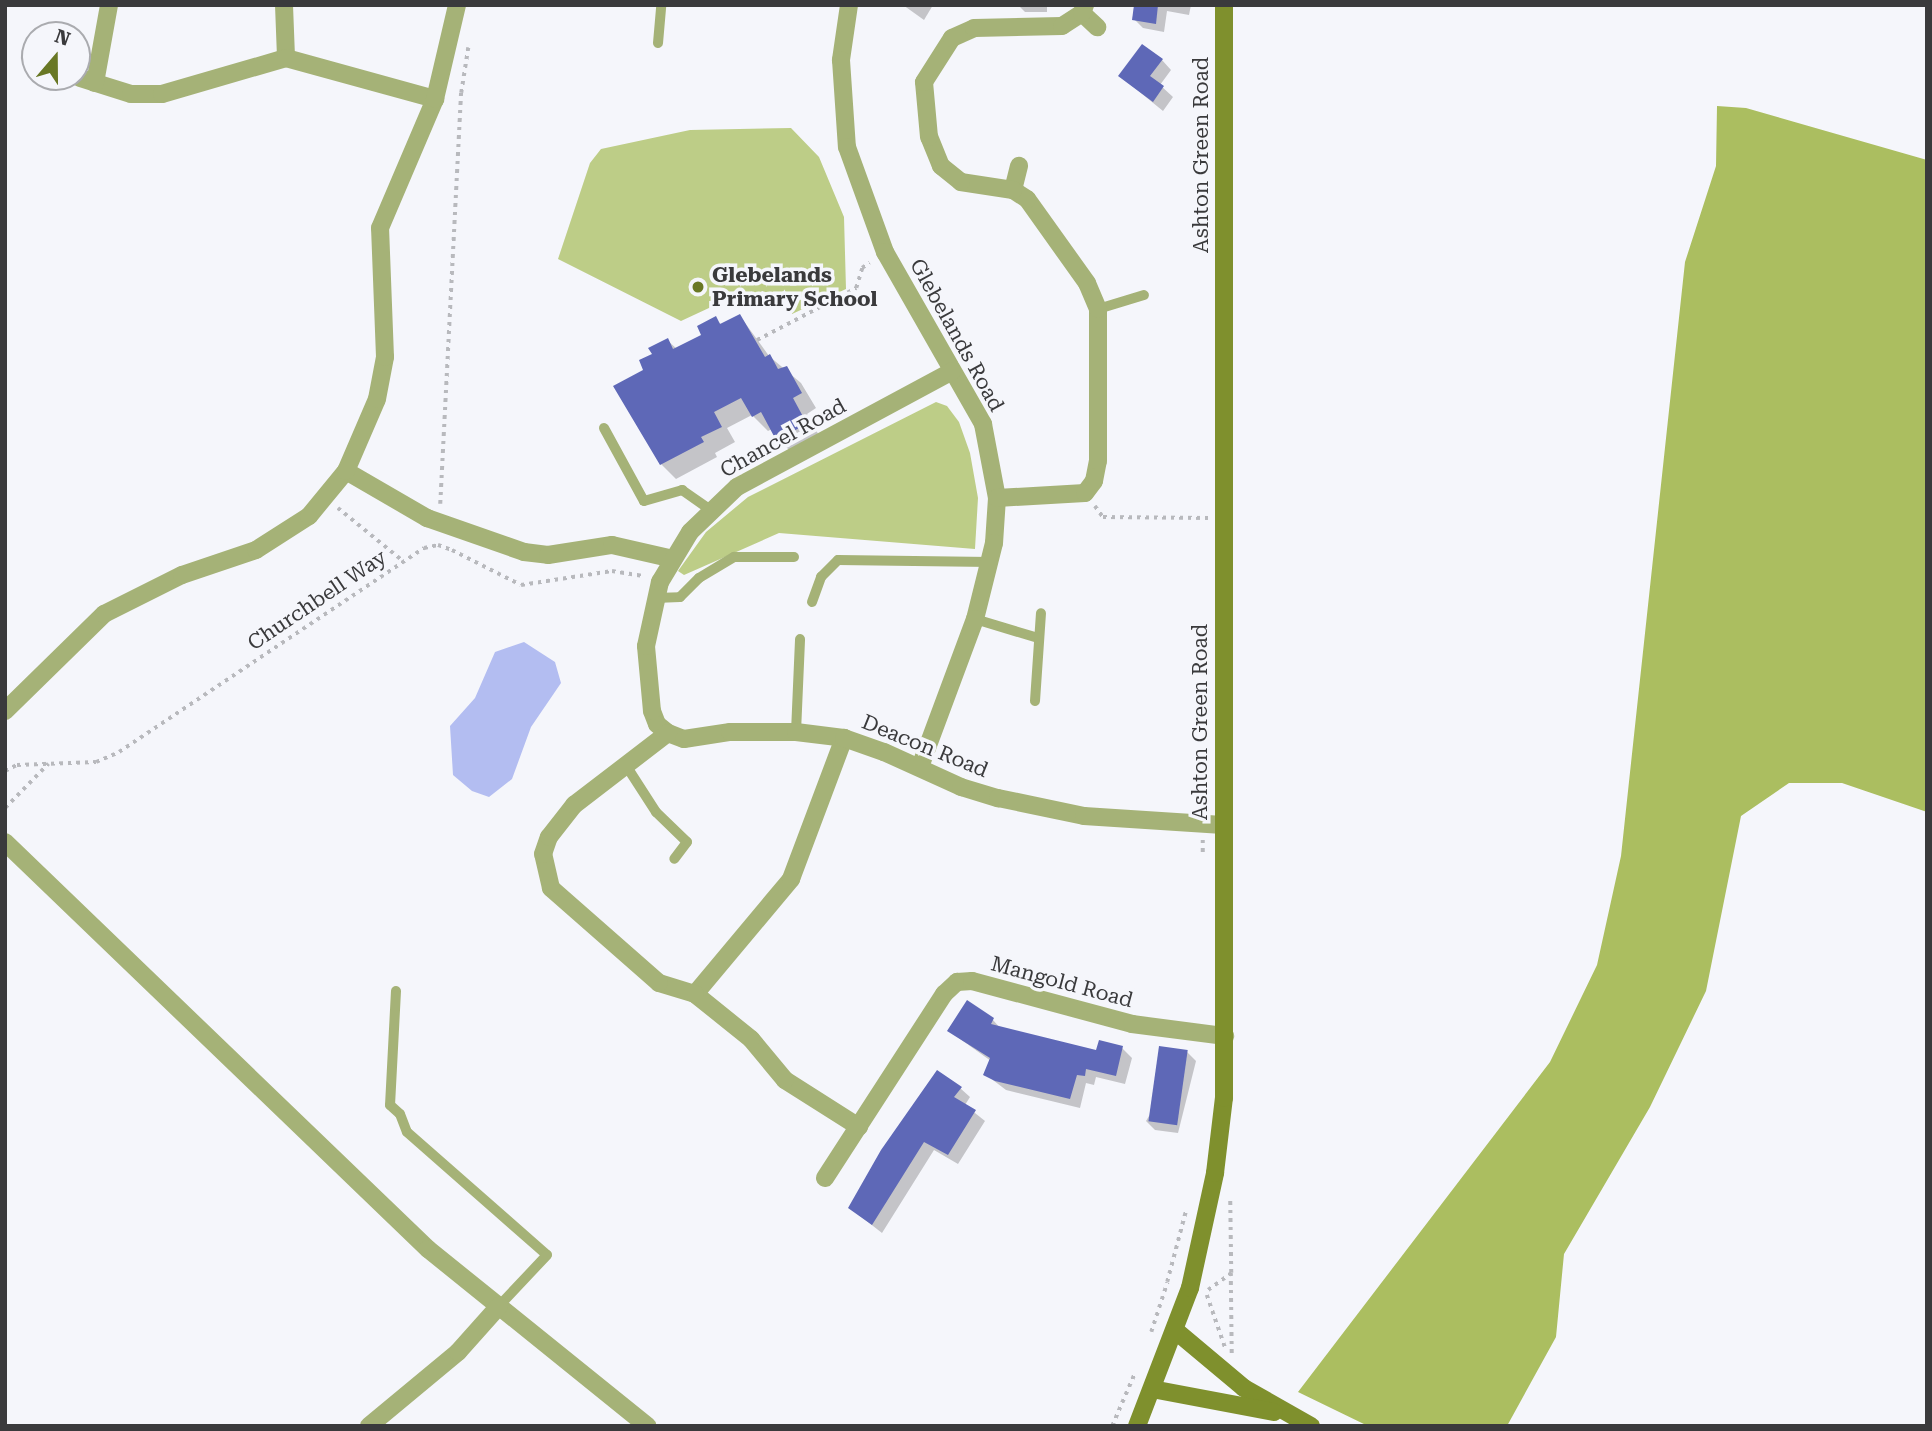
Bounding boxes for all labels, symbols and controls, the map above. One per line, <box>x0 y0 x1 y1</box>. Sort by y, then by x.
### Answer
north arrow <box>21 21 91 91</box>
text: N <box>52 24 73 51</box>
street label: Ashton Green Road <box>1188 57 1214 253</box>
street label: Glebelands Road <box>905 254 1009 416</box>
place label: Glebelands Primary School <box>712 262 877 312</box>
marker: Glebelands Primary School <box>690 279 706 295</box>
street label: Chancel Road <box>716 393 850 483</box>
street label: Churchbell Way <box>243 544 391 656</box>
street label: Ashton Green Road <box>1187 624 1213 820</box>
street label: Deacon Road <box>858 709 992 783</box>
street label: Mangold Road <box>988 951 1136 1013</box>

